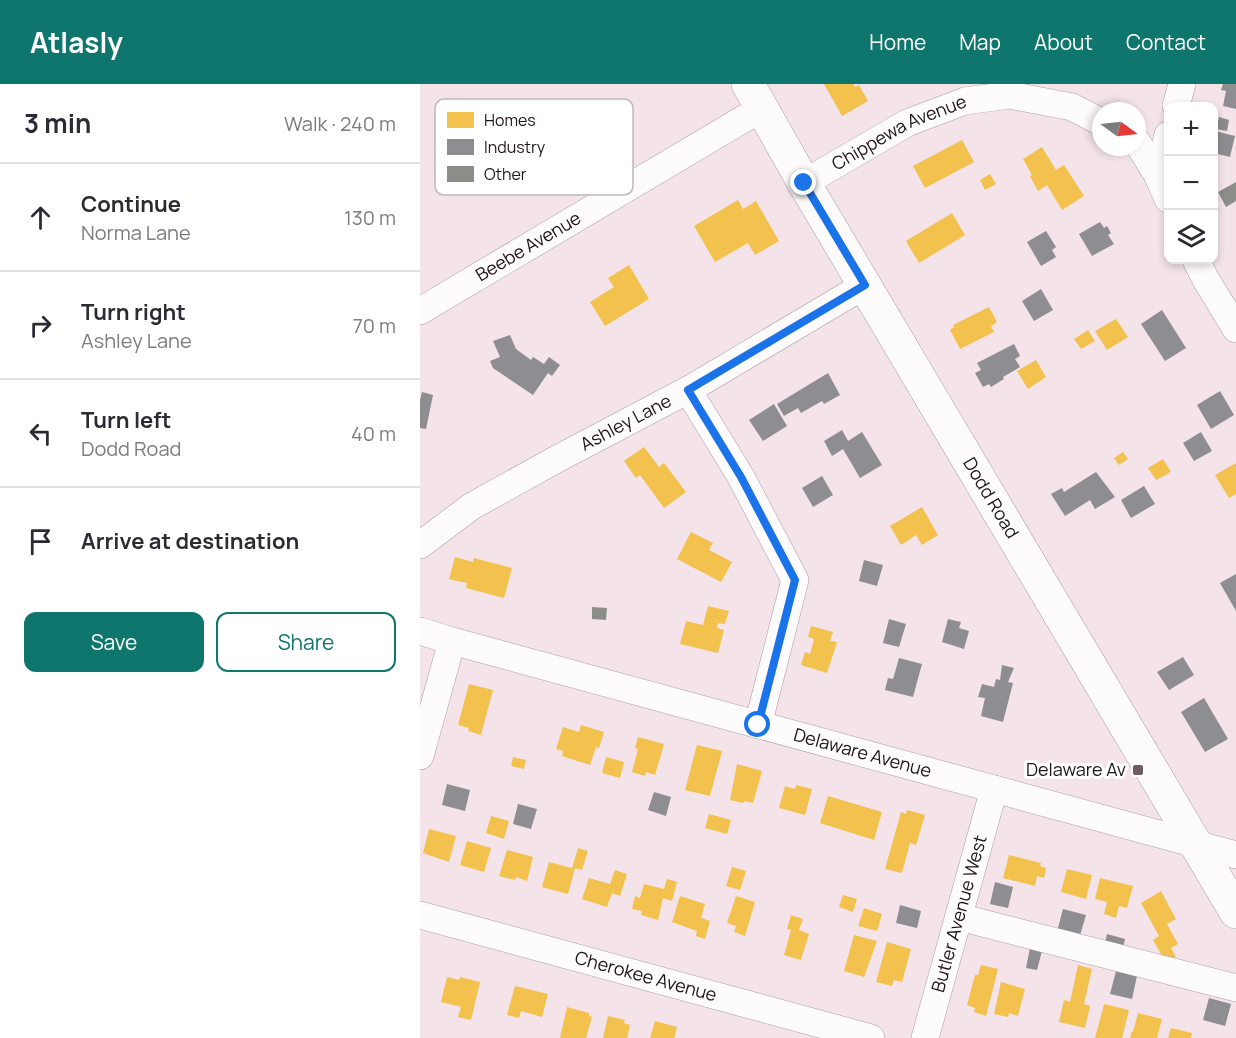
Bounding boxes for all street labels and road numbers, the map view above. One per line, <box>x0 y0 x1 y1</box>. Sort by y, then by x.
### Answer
street label: Chippewa Avenue <box>827 89 970 175</box>
street label: Beebe Avenue <box>471 205 585 286</box>
street label: Ashley Lane <box>576 388 675 456</box>
street label: Dodd Road <box>958 453 1025 543</box>
street label: Delaware Avenue <box>791 722 934 782</box>
street label: Butler Avenue West <box>925 832 992 995</box>
street label: Cherokee Avenue <box>572 945 720 1006</box>

